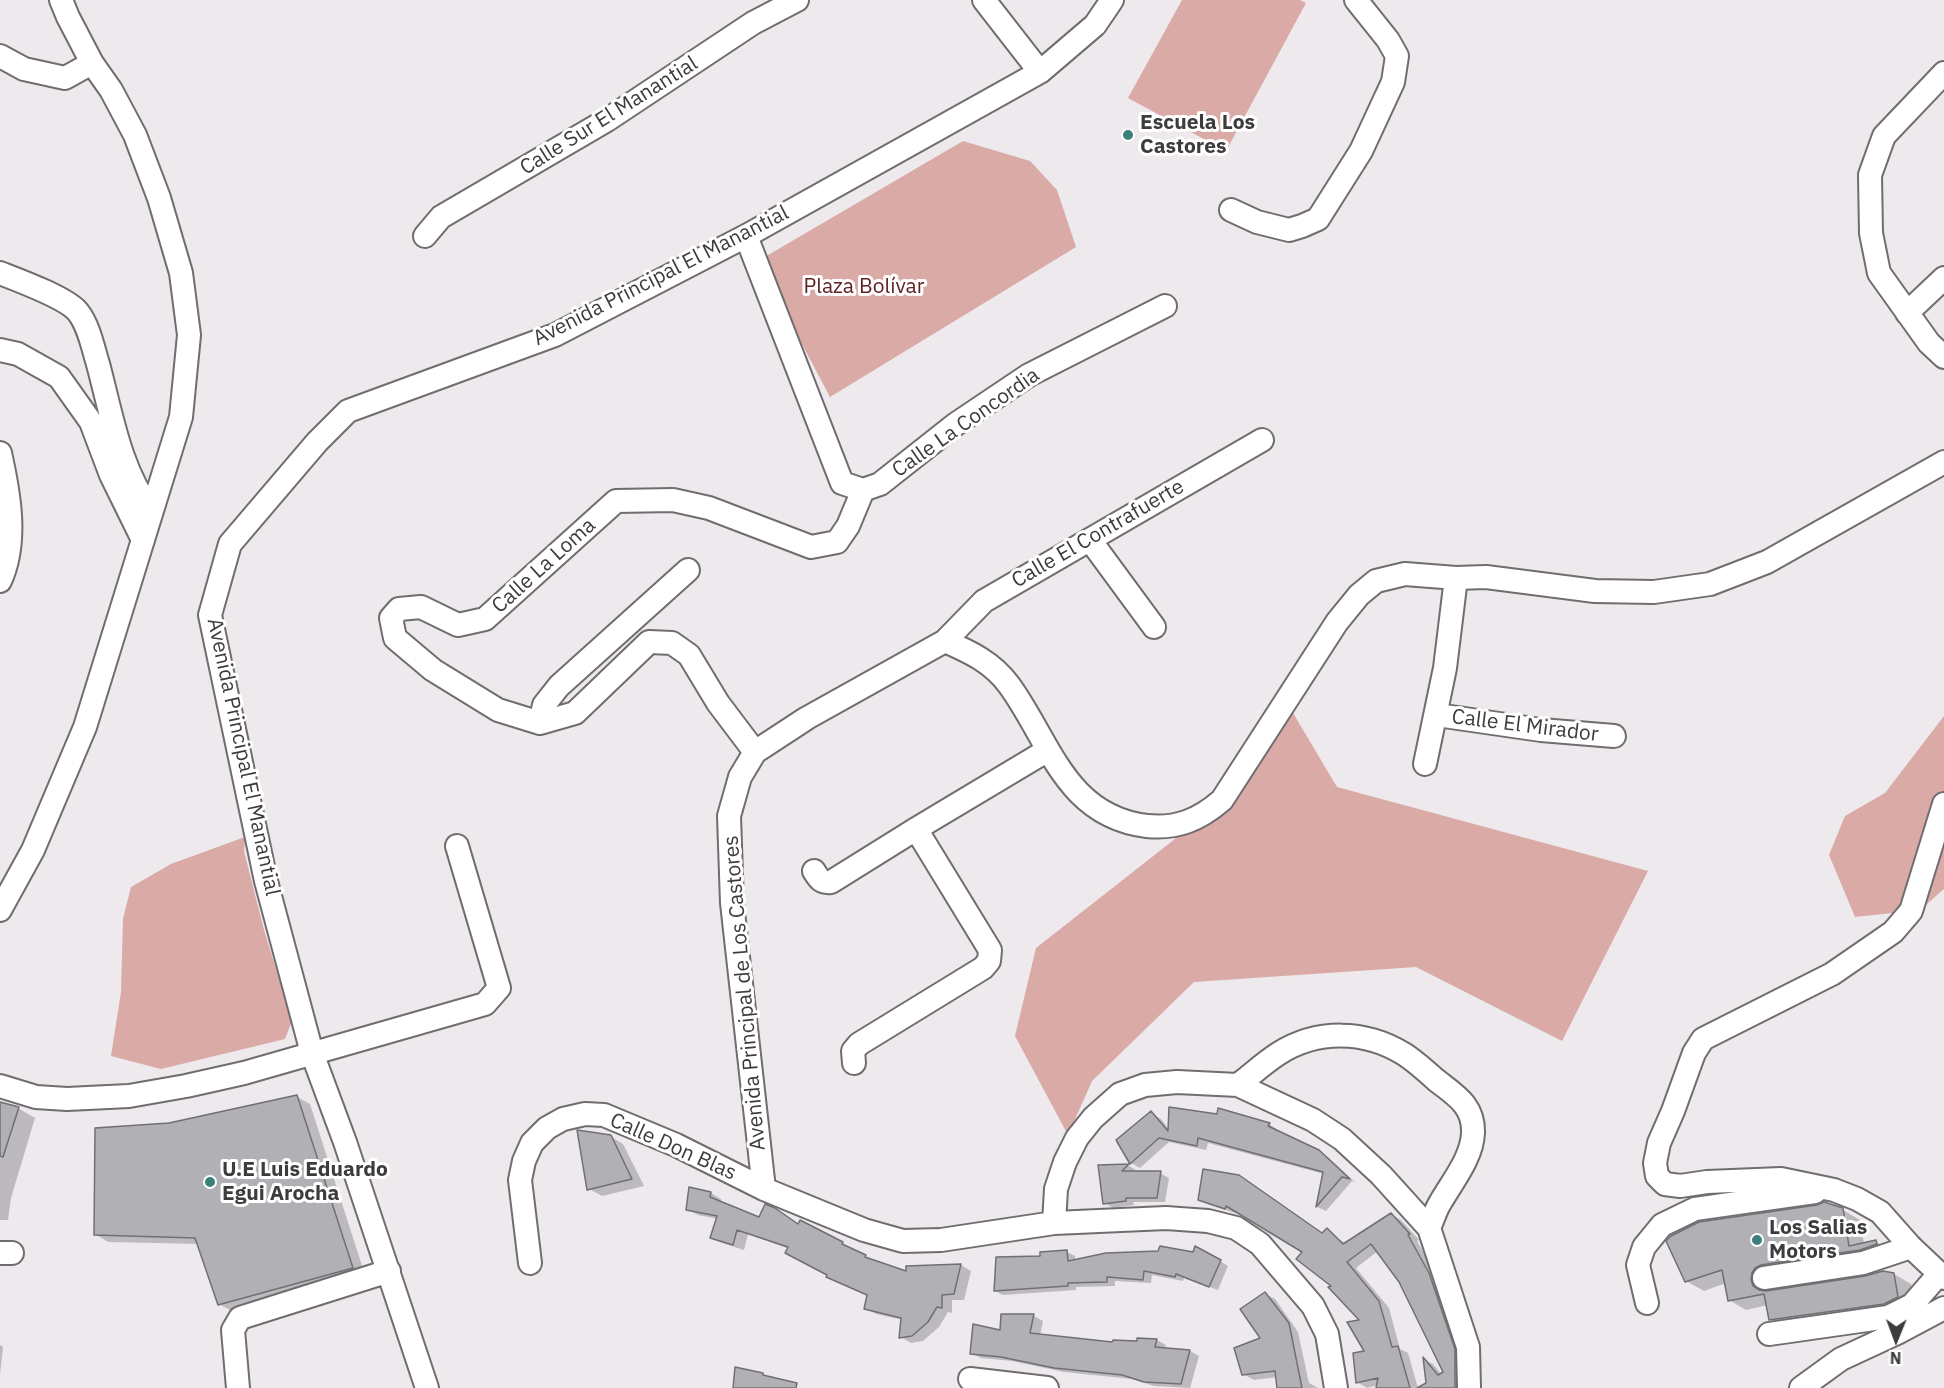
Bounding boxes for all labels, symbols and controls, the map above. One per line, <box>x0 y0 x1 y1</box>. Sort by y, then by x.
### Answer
street label: Calle Sur El Manantial <box>516 51 702 181</box>
place label: Escuela Los Castores <box>1140 110 1255 160</box>
marker: Escuela Los Castores <box>1121 128 1135 142</box>
street label: Avenida Principal El Manantial <box>529 200 793 352</box>
park label: Plaza Bolívar <box>803 274 925 300</box>
street label: Calle La Concordia <box>888 363 1044 483</box>
street label: Calle El Contrafuerte <box>1007 474 1189 594</box>
street label: Calle La Loma <box>487 513 601 619</box>
street label: Avenida Principal El Manantial <box>201 616 285 898</box>
street label: Calle El Mirador <box>1450 704 1600 748</box>
street label: Avenida Principal de Los Castores <box>719 834 771 1152</box>
street label: Calle Don Blas <box>606 1108 740 1186</box>
place label: U.E Luis Eduardo Egui Arocha <box>222 1157 388 1207</box>
marker: U.E Luis Eduardo Egui Arocha <box>203 1175 217 1189</box>
place label: Los Salias Motors <box>1769 1215 1867 1265</box>
marker: Los Salias Motors <box>1750 1233 1764 1247</box>
north arrow <box>1866 1310 1926 1370</box>
text: N <box>1890 1348 1902 1368</box>

